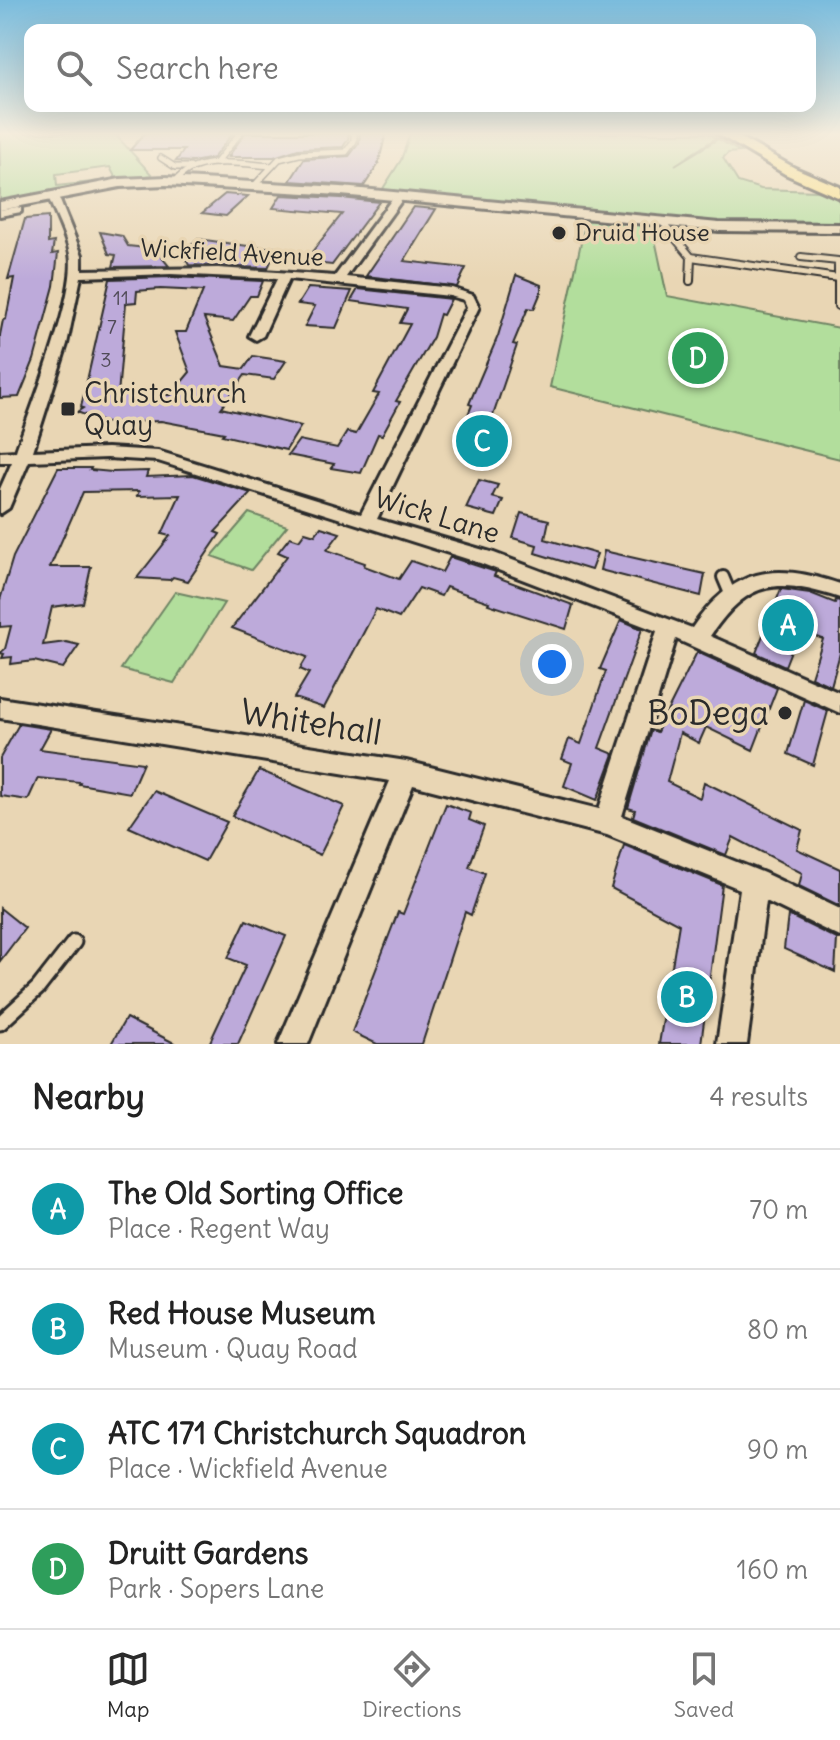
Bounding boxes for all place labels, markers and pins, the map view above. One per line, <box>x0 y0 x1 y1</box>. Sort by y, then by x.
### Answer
place label: Druid House <box>575 217 710 247</box>
marker: Druid House <box>550 224 568 242</box>
pin: D <box>672 328 724 388</box>
place label: Christchurch Quay <box>84 375 247 443</box>
marker: Christchurch Quay <box>59 400 77 418</box>
pin: C <box>456 411 508 471</box>
pin: A <box>762 595 814 655</box>
place label: BoDega <box>647 691 769 734</box>
marker: BoDega <box>776 704 794 722</box>
pin: B <box>661 967 713 1027</box>

